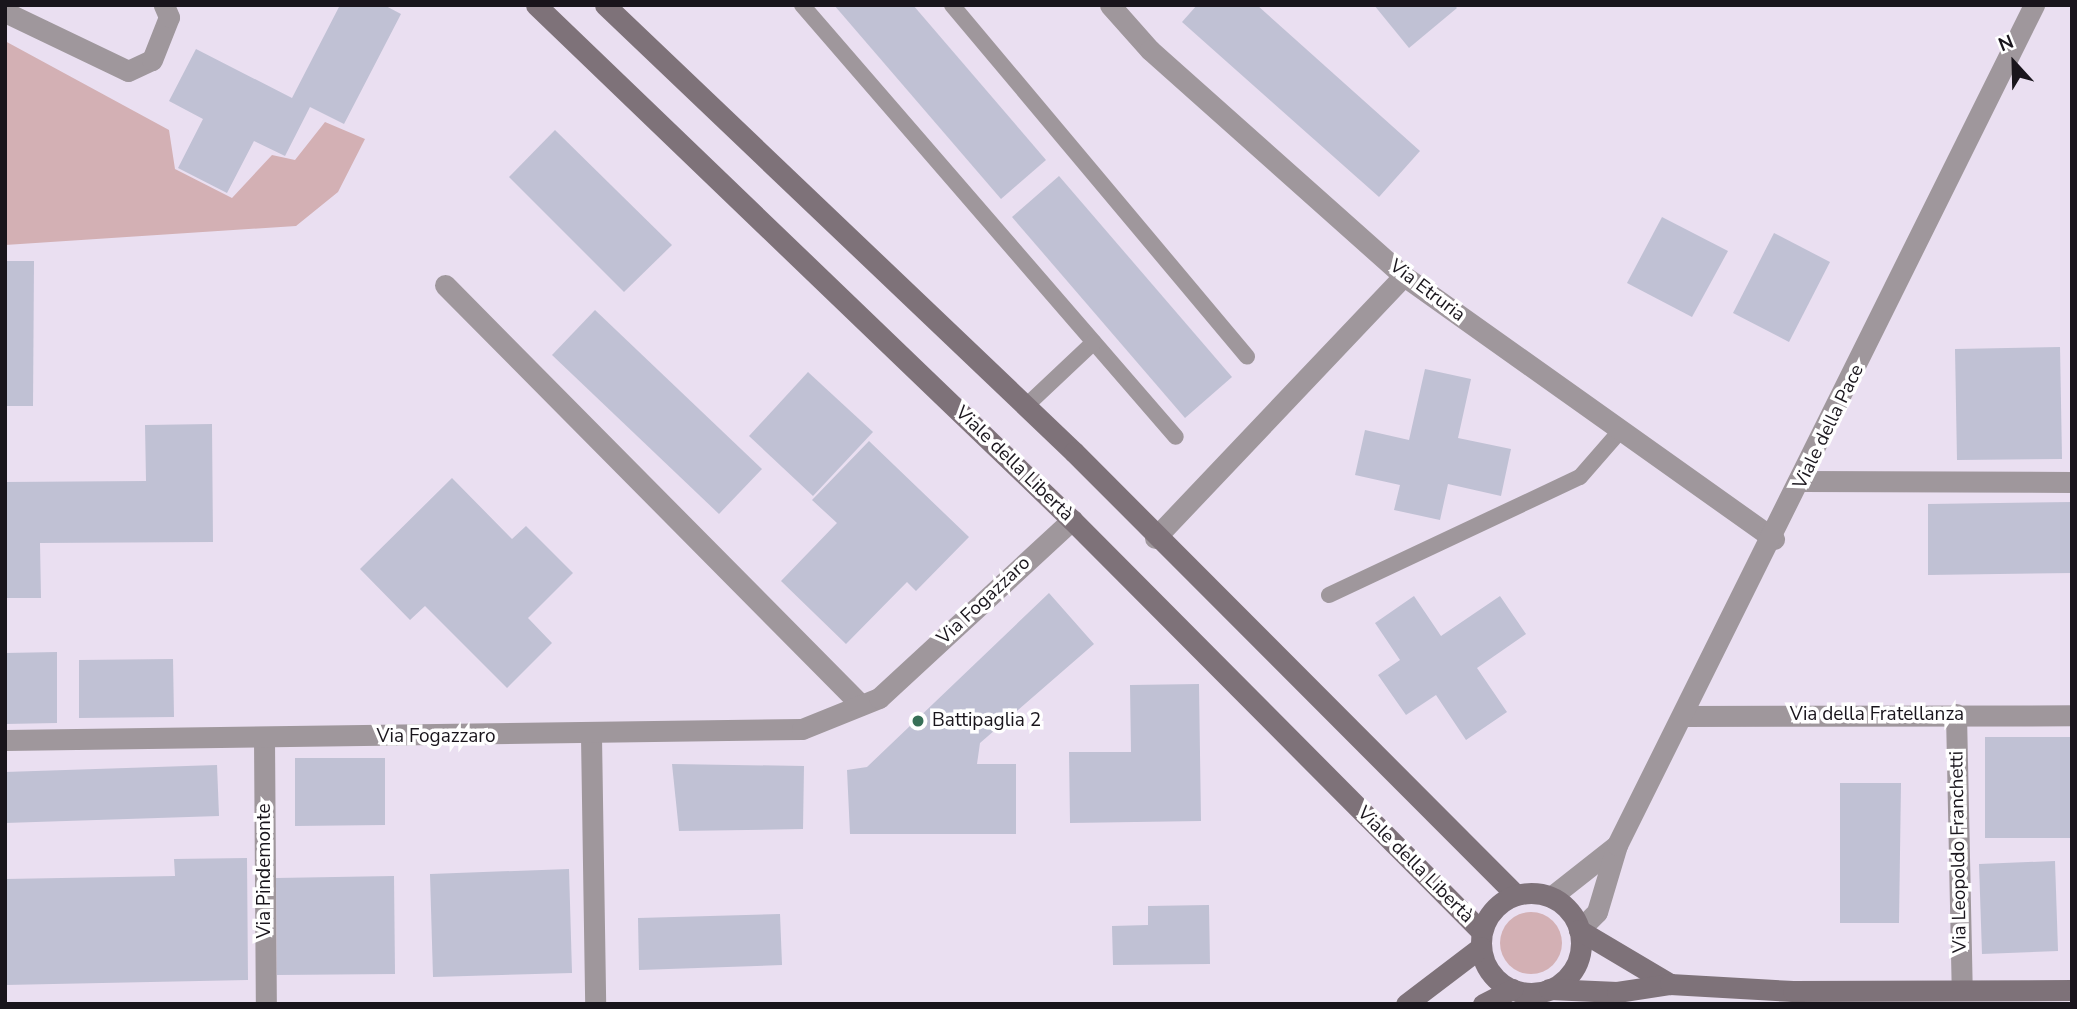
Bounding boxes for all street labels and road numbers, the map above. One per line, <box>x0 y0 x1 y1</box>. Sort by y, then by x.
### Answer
street label: Via Etruria <box>1385 255 1469 327</box>
street label: Viale della Pace <box>1789 361 1869 493</box>
street label: Viale della Libertà <box>950 402 1078 526</box>
street label: Via Fogazzaro <box>933 552 1035 650</box>
street label: Via della Fratellanza <box>1790 704 1964 726</box>
street label: Via Fogazzaro <box>376 726 496 748</box>
street label: Via Leopoldo Franchetti <box>1946 751 1972 953</box>
street label: Viale della Libertà <box>1352 802 1478 928</box>
street label: Via Pindemonte <box>254 803 276 939</box>

